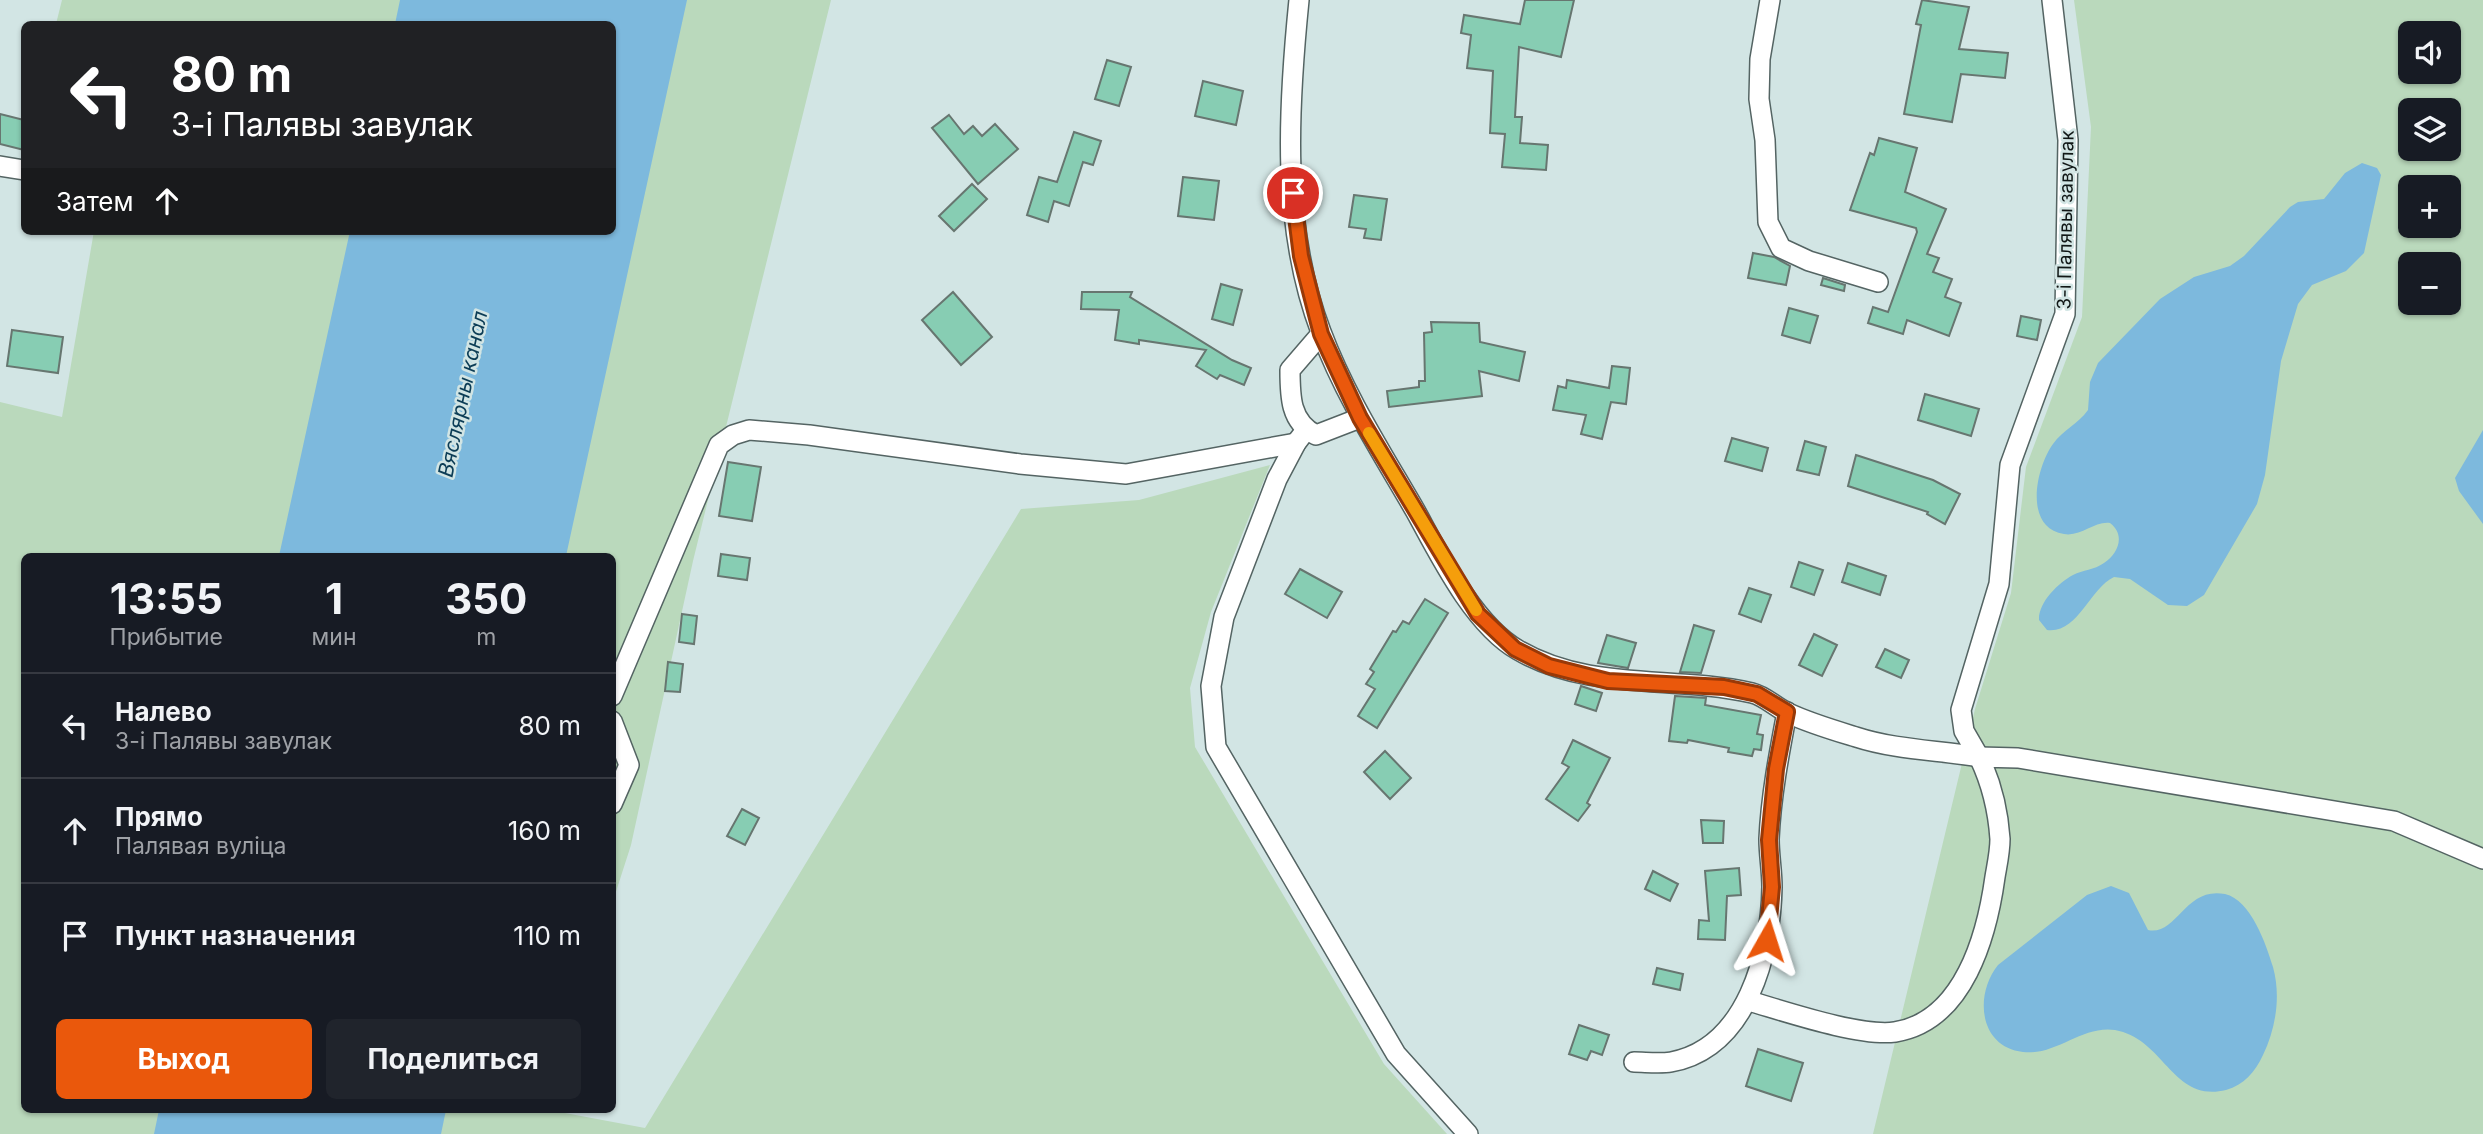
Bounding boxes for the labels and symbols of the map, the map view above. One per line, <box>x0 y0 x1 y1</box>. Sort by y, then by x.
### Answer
street label: 3-і Палявы завулак <box>2052 130 2079 310</box>
pin <box>1263 163 1323 223</box>
water label: Вяслярны канал <box>433 308 492 479</box>
position arrow <box>1730 903 1804 977</box>

